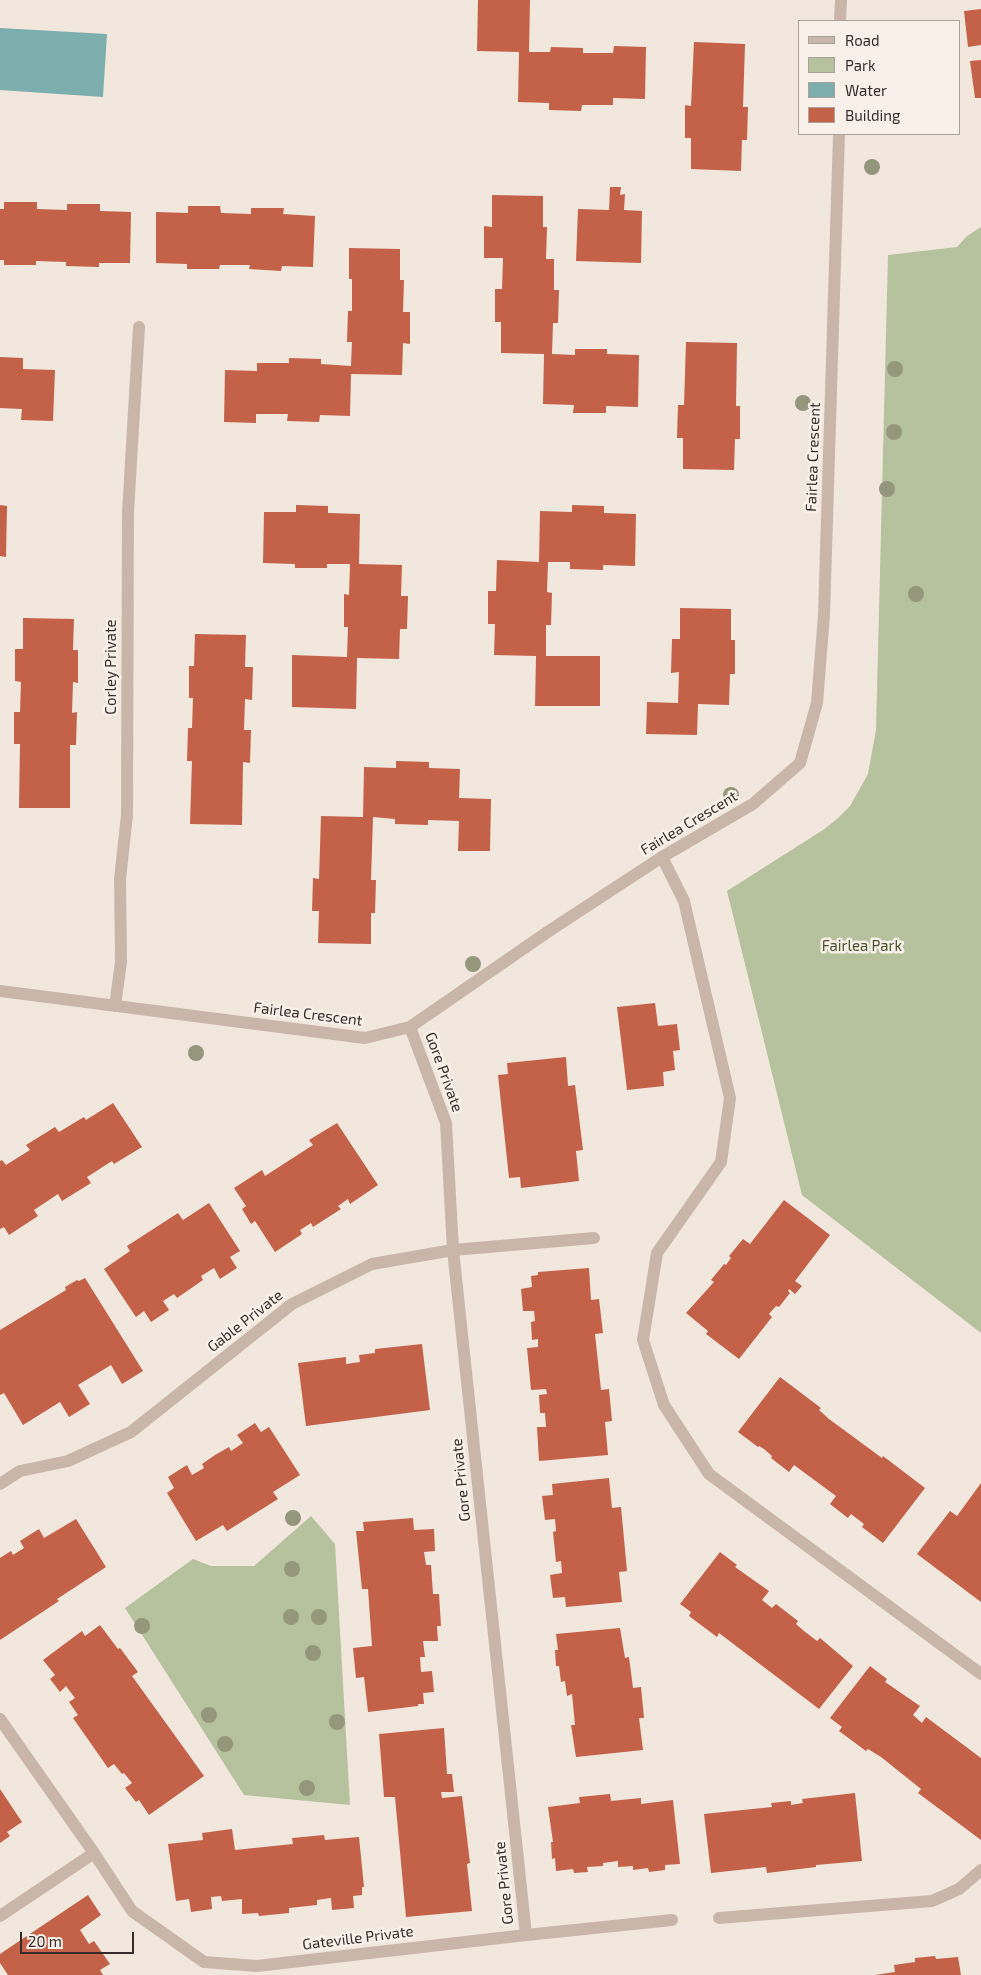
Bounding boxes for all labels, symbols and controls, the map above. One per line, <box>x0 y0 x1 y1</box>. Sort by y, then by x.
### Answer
legend <box>798 20 961 135</box>
text: Road <box>845 31 880 49</box>
text: Park <box>845 56 876 74</box>
text: Water <box>845 81 887 99</box>
text: Building <box>845 106 900 124</box>
street label: Fairlea Crescent <box>802 402 824 512</box>
street label: Corley Private <box>102 619 120 715</box>
street label: Fairlea Crescent <box>637 787 741 859</box>
park label: Fairlea Park <box>822 937 902 955</box>
street label: Fairlea Crescent <box>253 998 363 1030</box>
street label: Gore Private <box>421 1030 467 1114</box>
street label: Gable Private <box>204 1286 286 1356</box>
street label: Gore Private <box>448 1437 474 1523</box>
street label: Gore Private <box>491 1840 517 1926</box>
scale bar <box>22 1922 136 1954</box>
street label: Gateville Private <box>301 1922 415 1954</box>
text: 20 m <box>28 1932 62 1950</box>

